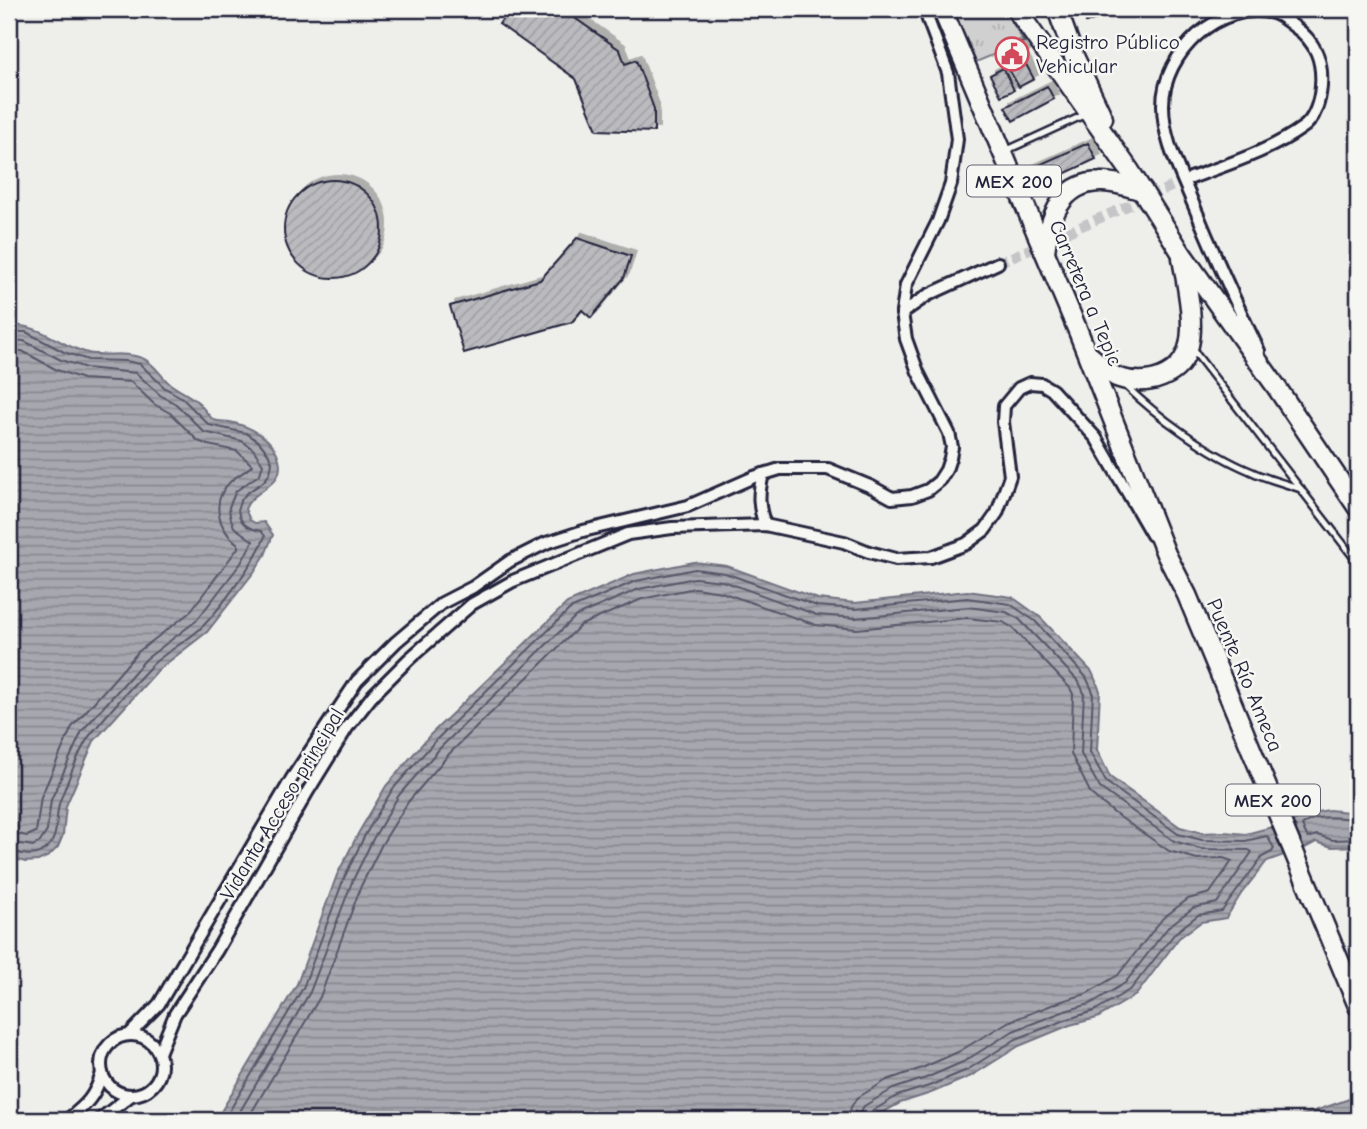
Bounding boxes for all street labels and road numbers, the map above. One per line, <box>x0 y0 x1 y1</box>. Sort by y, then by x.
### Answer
road number: MEX 200 <box>967 166 1061 196</box>
street label: Carretera a Tepic <box>1044 217 1128 369</box>
street label: Puente Río Ameca <box>1202 595 1288 755</box>
street label: Vidanta Acceso principal <box>215 704 349 904</box>
road number: MEX 200 <box>1226 785 1320 816</box>

